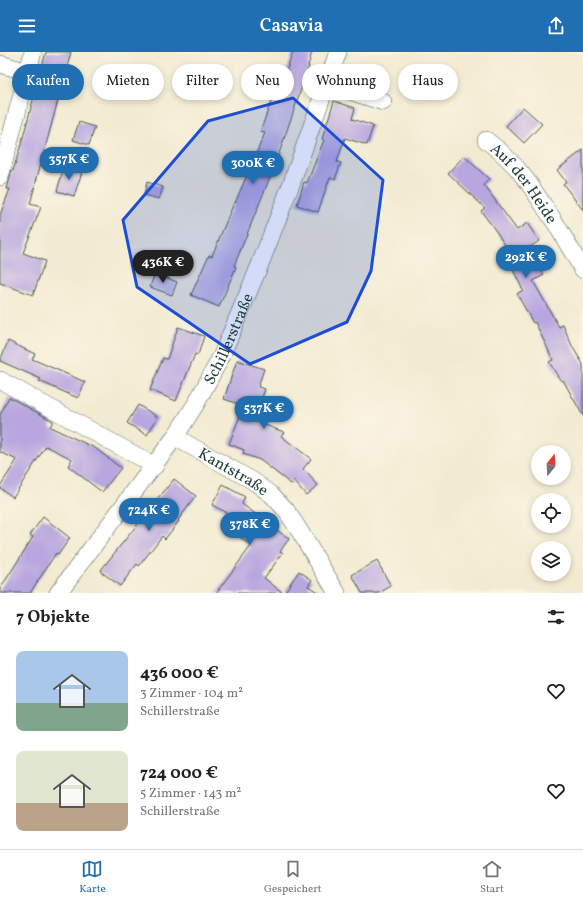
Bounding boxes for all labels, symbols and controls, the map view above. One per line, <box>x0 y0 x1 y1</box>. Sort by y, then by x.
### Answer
text: Casavia <box>260 14 323 39</box>
icon: menu <box>16 15 38 37</box>
icon: share <box>545 15 567 37</box>
chip: Kaufen <box>12 64 84 100</box>
chip: Mieten <box>92 64 164 100</box>
chip: Filter <box>172 64 233 100</box>
chip: Neu <box>241 64 294 100</box>
chip: Wohnung <box>302 64 390 100</box>
chip: Haus <box>398 64 458 100</box>
street label: Auf der Heide <box>485 139 562 229</box>
pin: 357K € <box>36 147 102 181</box>
text: 357K € <box>49 151 89 169</box>
pin: 300K € <box>220 151 286 185</box>
text: 300K € <box>231 155 275 173</box>
pin: 292K € <box>493 245 559 279</box>
text: 292K € <box>505 249 547 267</box>
pin: 436K € <box>130 250 196 284</box>
text: 436K € <box>142 254 184 272</box>
street label: Schillerstraße <box>199 290 260 389</box>
pin: 537K € <box>231 396 297 430</box>
text: 537K € <box>244 400 284 418</box>
street label: Kantstraße <box>194 443 273 502</box>
north arrow <box>531 445 571 485</box>
map controls <box>531 445 571 581</box>
button: locate <box>531 493 571 533</box>
pin: 724K € <box>116 498 182 532</box>
text: 724K € <box>128 502 170 520</box>
pin: 378K € <box>217 512 283 546</box>
text: 378K € <box>229 516 271 534</box>
button: layers <box>531 541 571 581</box>
text: 7 Objekte <box>16 606 90 629</box>
icon: filters <box>545 606 567 628</box>
text: 436 000 € <box>140 662 219 685</box>
icon: home <box>48 667 96 715</box>
icon: heart <box>545 680 567 702</box>
text: 3 Zimmer · 104 m² <box>140 685 243 703</box>
text: Schillerstraße <box>140 703 220 721</box>
text: 724 000 € <box>140 762 218 785</box>
icon: home <box>48 767 96 815</box>
icon: heart <box>545 780 567 802</box>
text: 5 Zimmer · 143 m² <box>140 785 241 803</box>
text: Schillerstraße <box>140 803 220 821</box>
tab: Karte <box>79 858 106 897</box>
tab: Gespeichert <box>264 858 322 897</box>
tab: Start <box>480 858 504 897</box>

